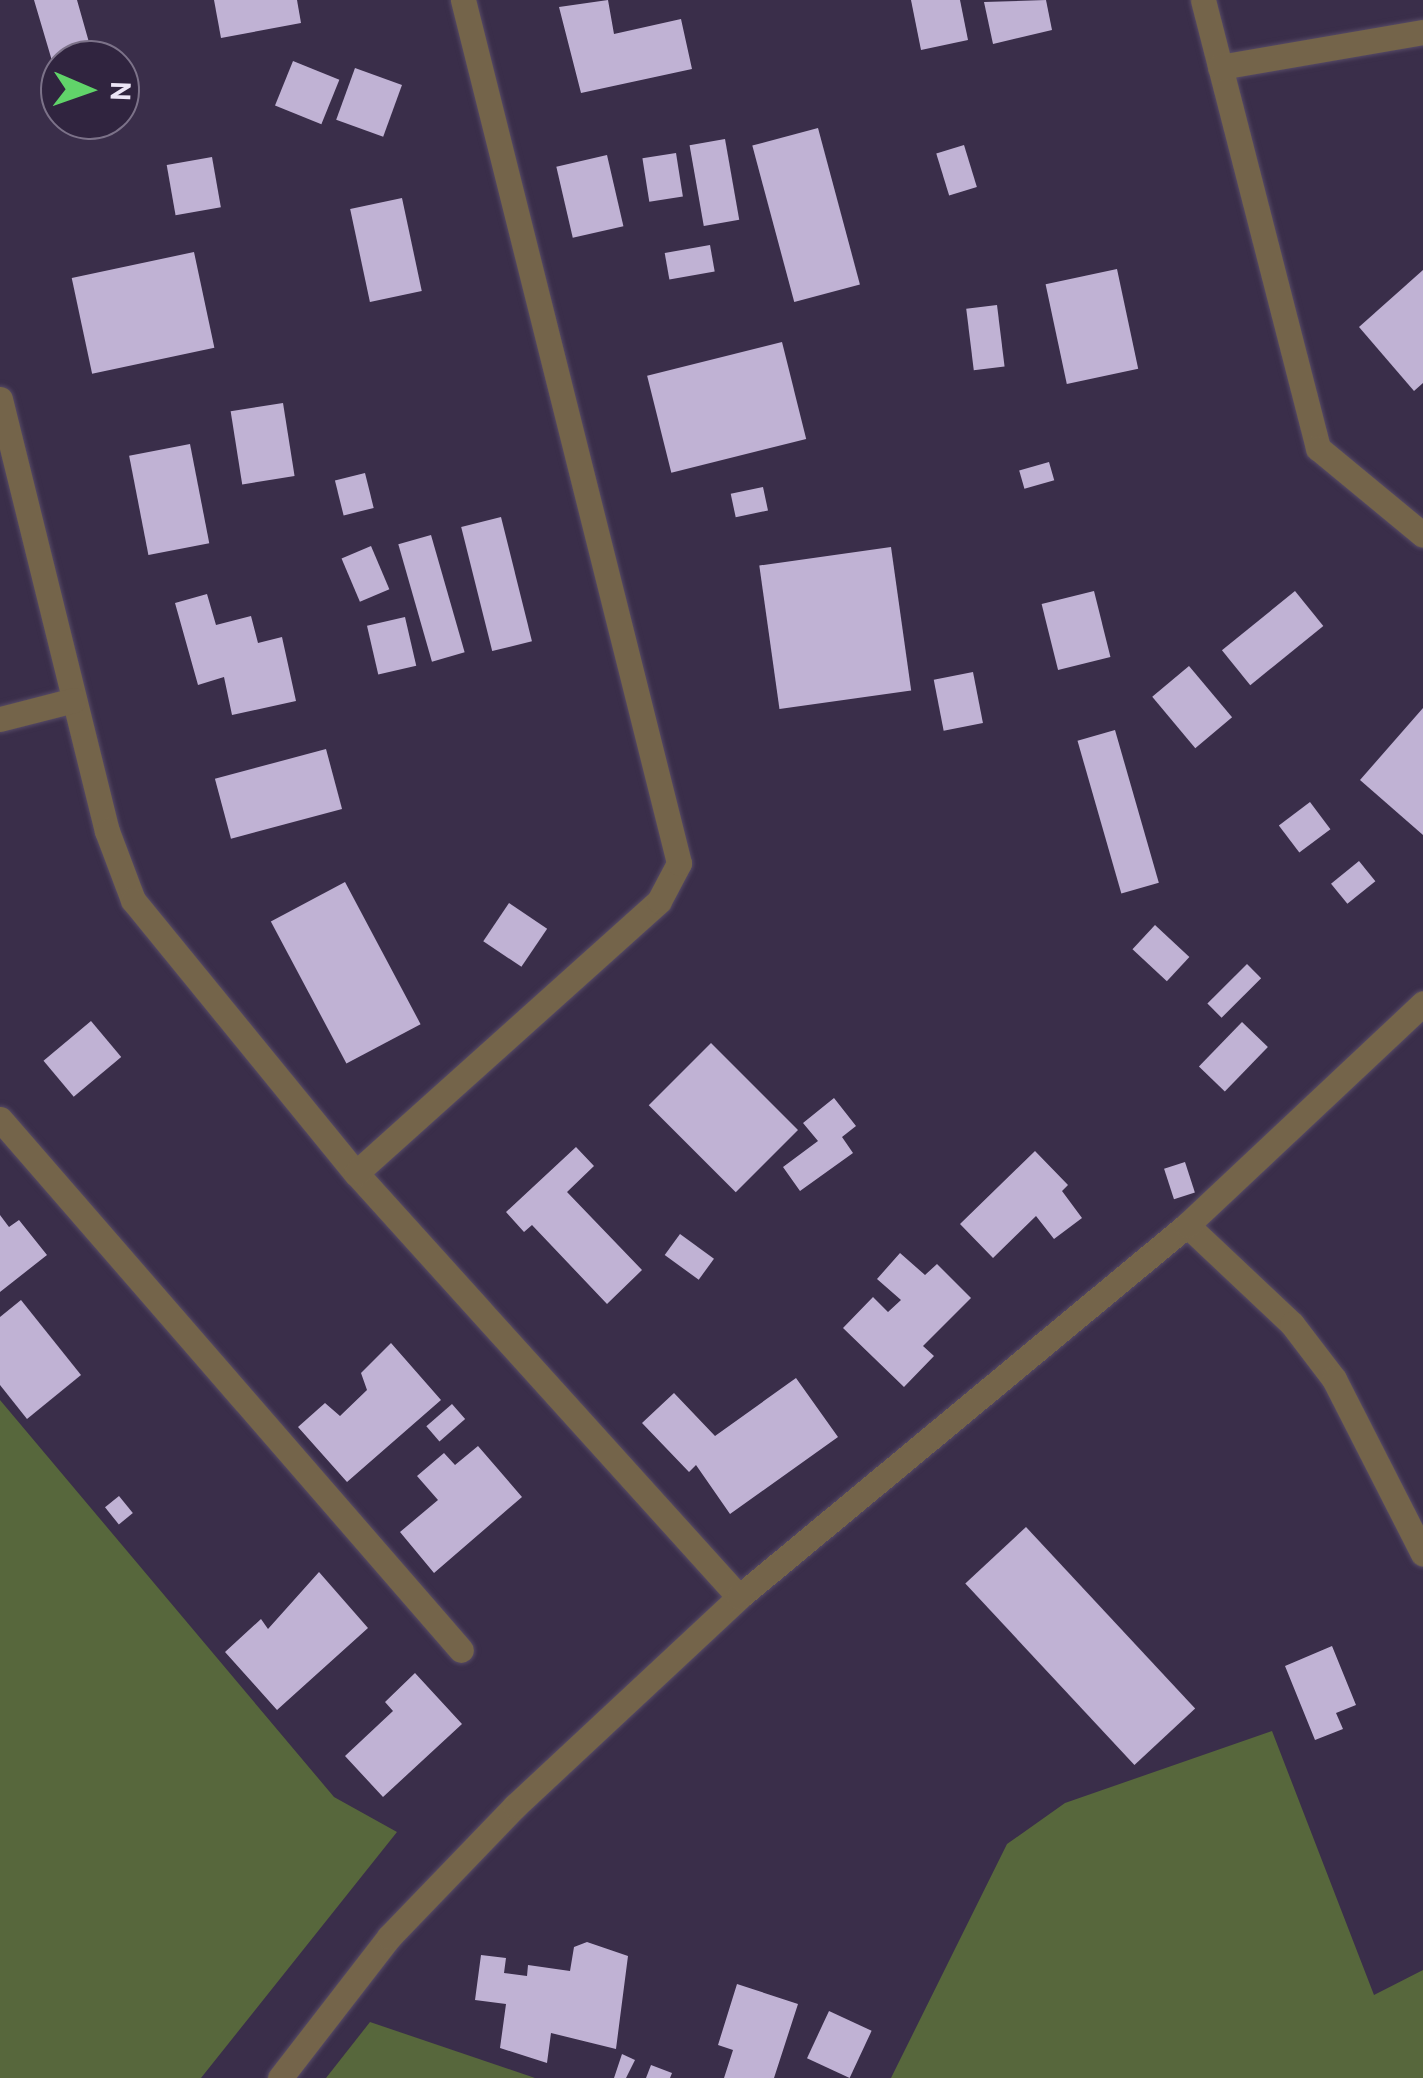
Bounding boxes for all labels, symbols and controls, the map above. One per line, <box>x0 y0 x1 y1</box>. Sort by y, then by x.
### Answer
north arrow <box>40 40 140 140</box>
text: N <box>100 80 136 102</box>

